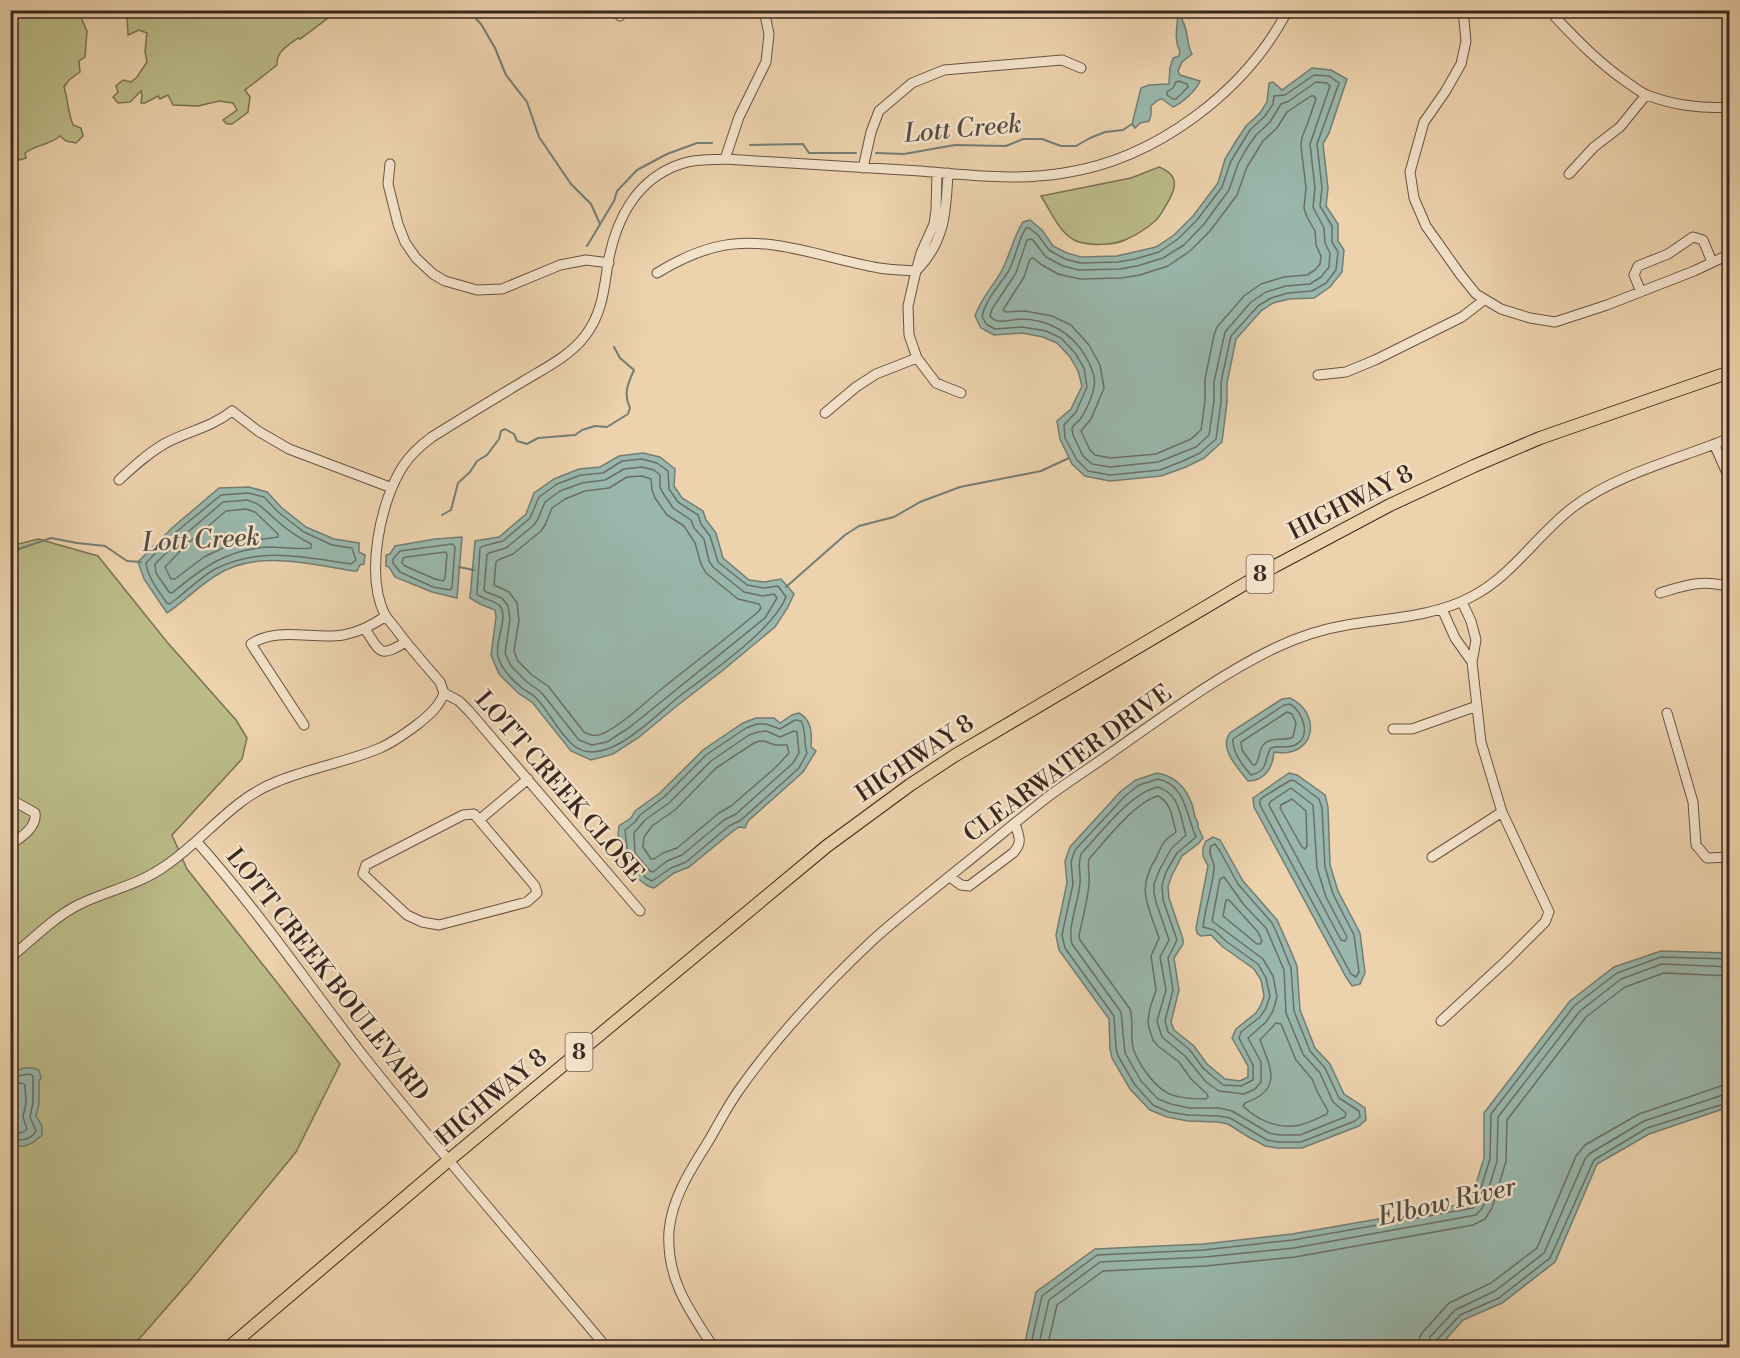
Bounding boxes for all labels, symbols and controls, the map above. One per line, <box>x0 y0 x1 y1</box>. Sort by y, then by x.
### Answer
water label: Lott Creek <box>902 108 1023 150</box>
street label: HIGHWAY 8 <box>1284 459 1418 547</box>
water label: Lott Creek <box>140 521 261 559</box>
road number: 8 <box>1246 555 1274 593</box>
street label: CLEARWATER DRIVE <box>958 678 1178 850</box>
street label: LOTT CREEK CLOSE <box>468 685 650 889</box>
street label: HIGHWAY 8 <box>850 709 980 809</box>
street label: LOTT CREEK BOULEVARD <box>219 843 435 1107</box>
road number: 8 <box>566 1033 592 1071</box>
street label: HIGHWAY 8 <box>430 1043 554 1153</box>
water label: Elbow River <box>1374 1170 1520 1234</box>

